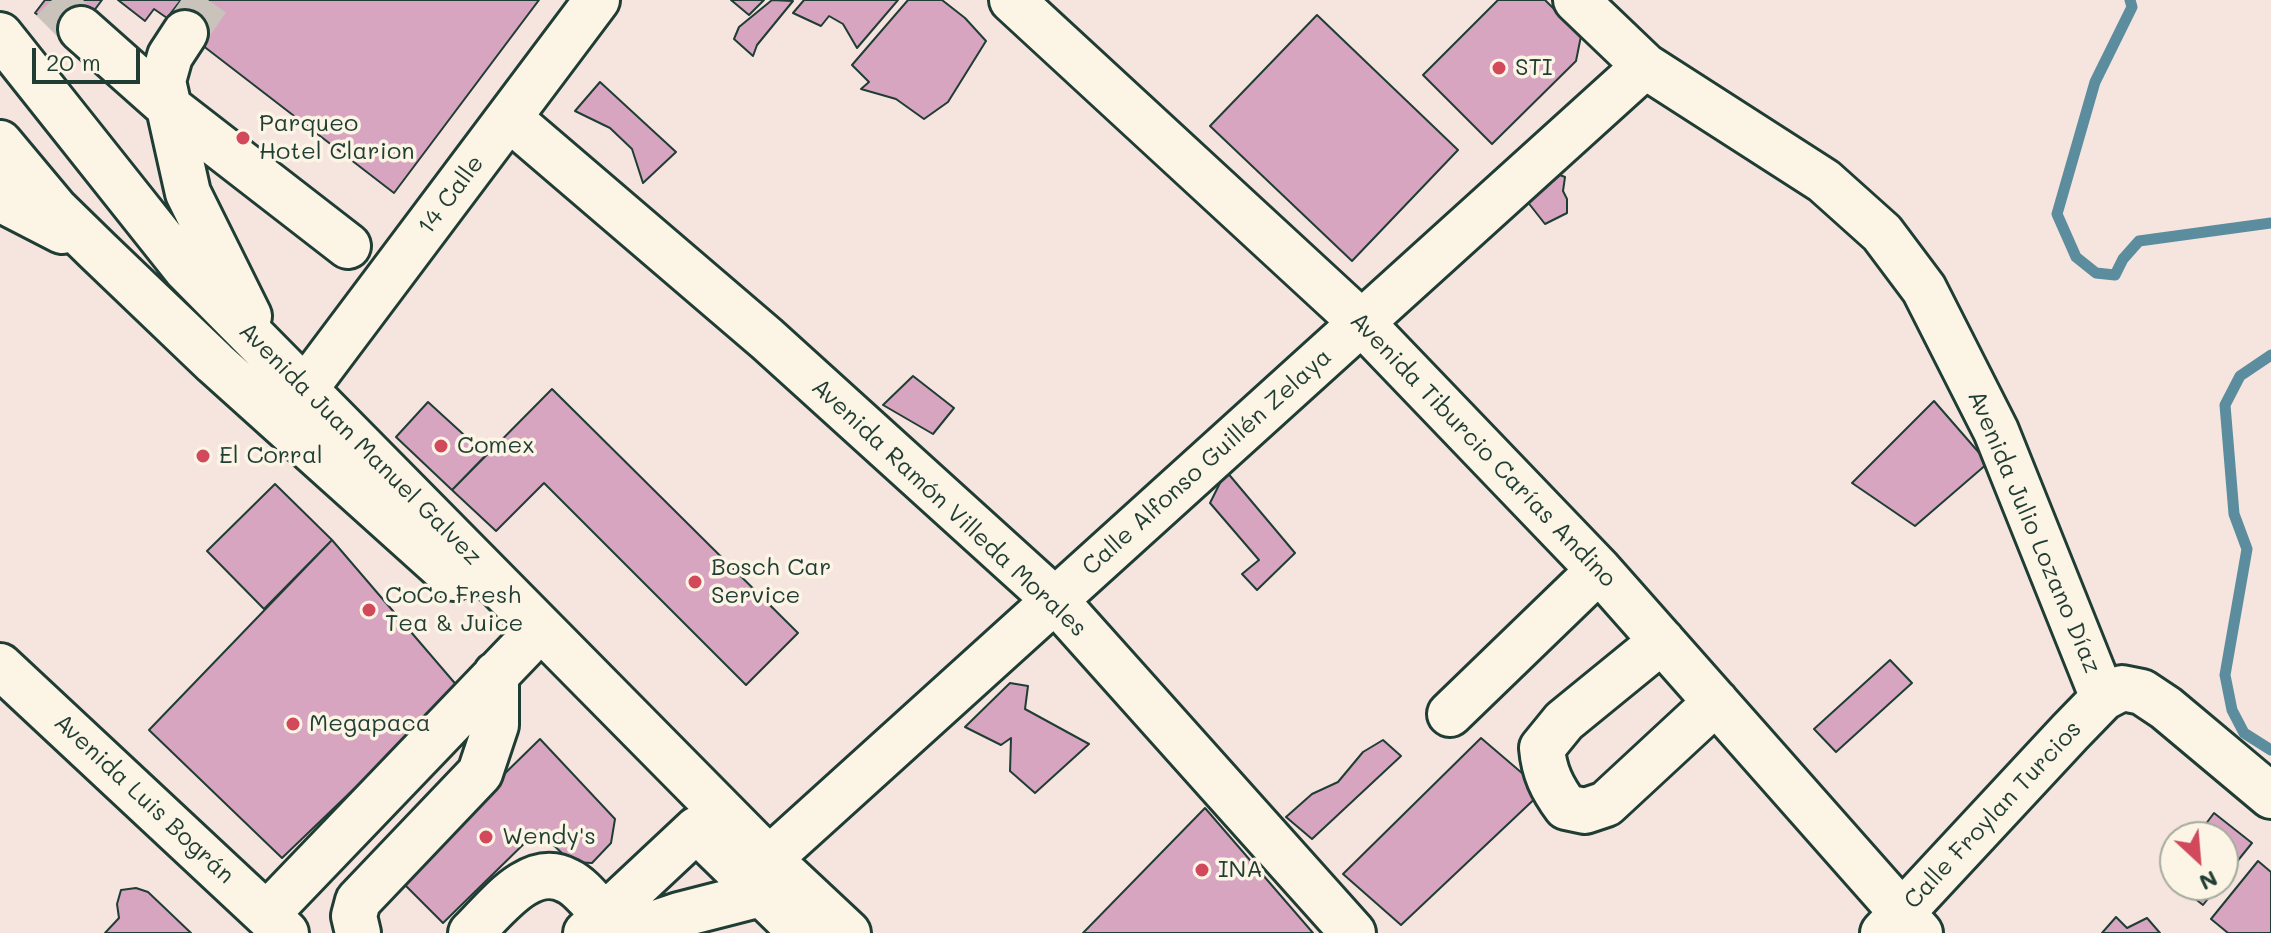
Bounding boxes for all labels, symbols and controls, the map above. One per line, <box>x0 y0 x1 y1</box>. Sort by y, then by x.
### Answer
scale bar <box>36 32 144 82</box>
text: 20 m <box>46 46 101 77</box>
place label: STI <box>1515 54 1552 82</box>
marker: STI <box>1490 59 1508 77</box>
place label: Parqueo Hotel Clarion <box>259 110 414 166</box>
marker: Parqueo Hotel Clarion <box>234 129 252 147</box>
street label: 14 Calle <box>412 150 490 240</box>
street label: Avenida Tiburcio Carías Andino <box>1344 307 1622 593</box>
street label: Avenida Juan Manuel Galvez <box>233 317 487 571</box>
street label: Calle Alfonso Guillén Zelaya <box>1076 342 1338 582</box>
street label: Avenida Ramón Villeda Morales <box>806 373 1092 643</box>
street label: Avenida Julio Lozano Díaz <box>1961 386 2107 678</box>
place label: Comex <box>457 432 535 460</box>
marker: Comex <box>432 437 450 455</box>
place label: El Corral <box>219 442 323 470</box>
marker: El Corral <box>194 447 212 465</box>
place label: Bosch Car Service <box>711 554 831 610</box>
marker: Bosch Car Service <box>686 573 704 591</box>
place label: CoCo Fresh Tea & Juice <box>385 582 523 638</box>
marker: CoCo Fresh Tea & Juice <box>360 601 378 619</box>
street label: Avenida Luis Bográn <box>48 708 240 890</box>
place label: Megapaca <box>309 710 431 738</box>
marker: Megapaca <box>284 715 302 733</box>
street label: Calle Froylan Turcios <box>1898 715 2088 915</box>
north arrow <box>2159 821 2239 901</box>
place label: Wendy's <box>502 823 596 851</box>
marker: Wendy's <box>477 828 495 846</box>
place label: INA <box>1218 856 1263 884</box>
marker: INA <box>1193 861 1211 879</box>
text: N <box>2195 865 2223 898</box>

